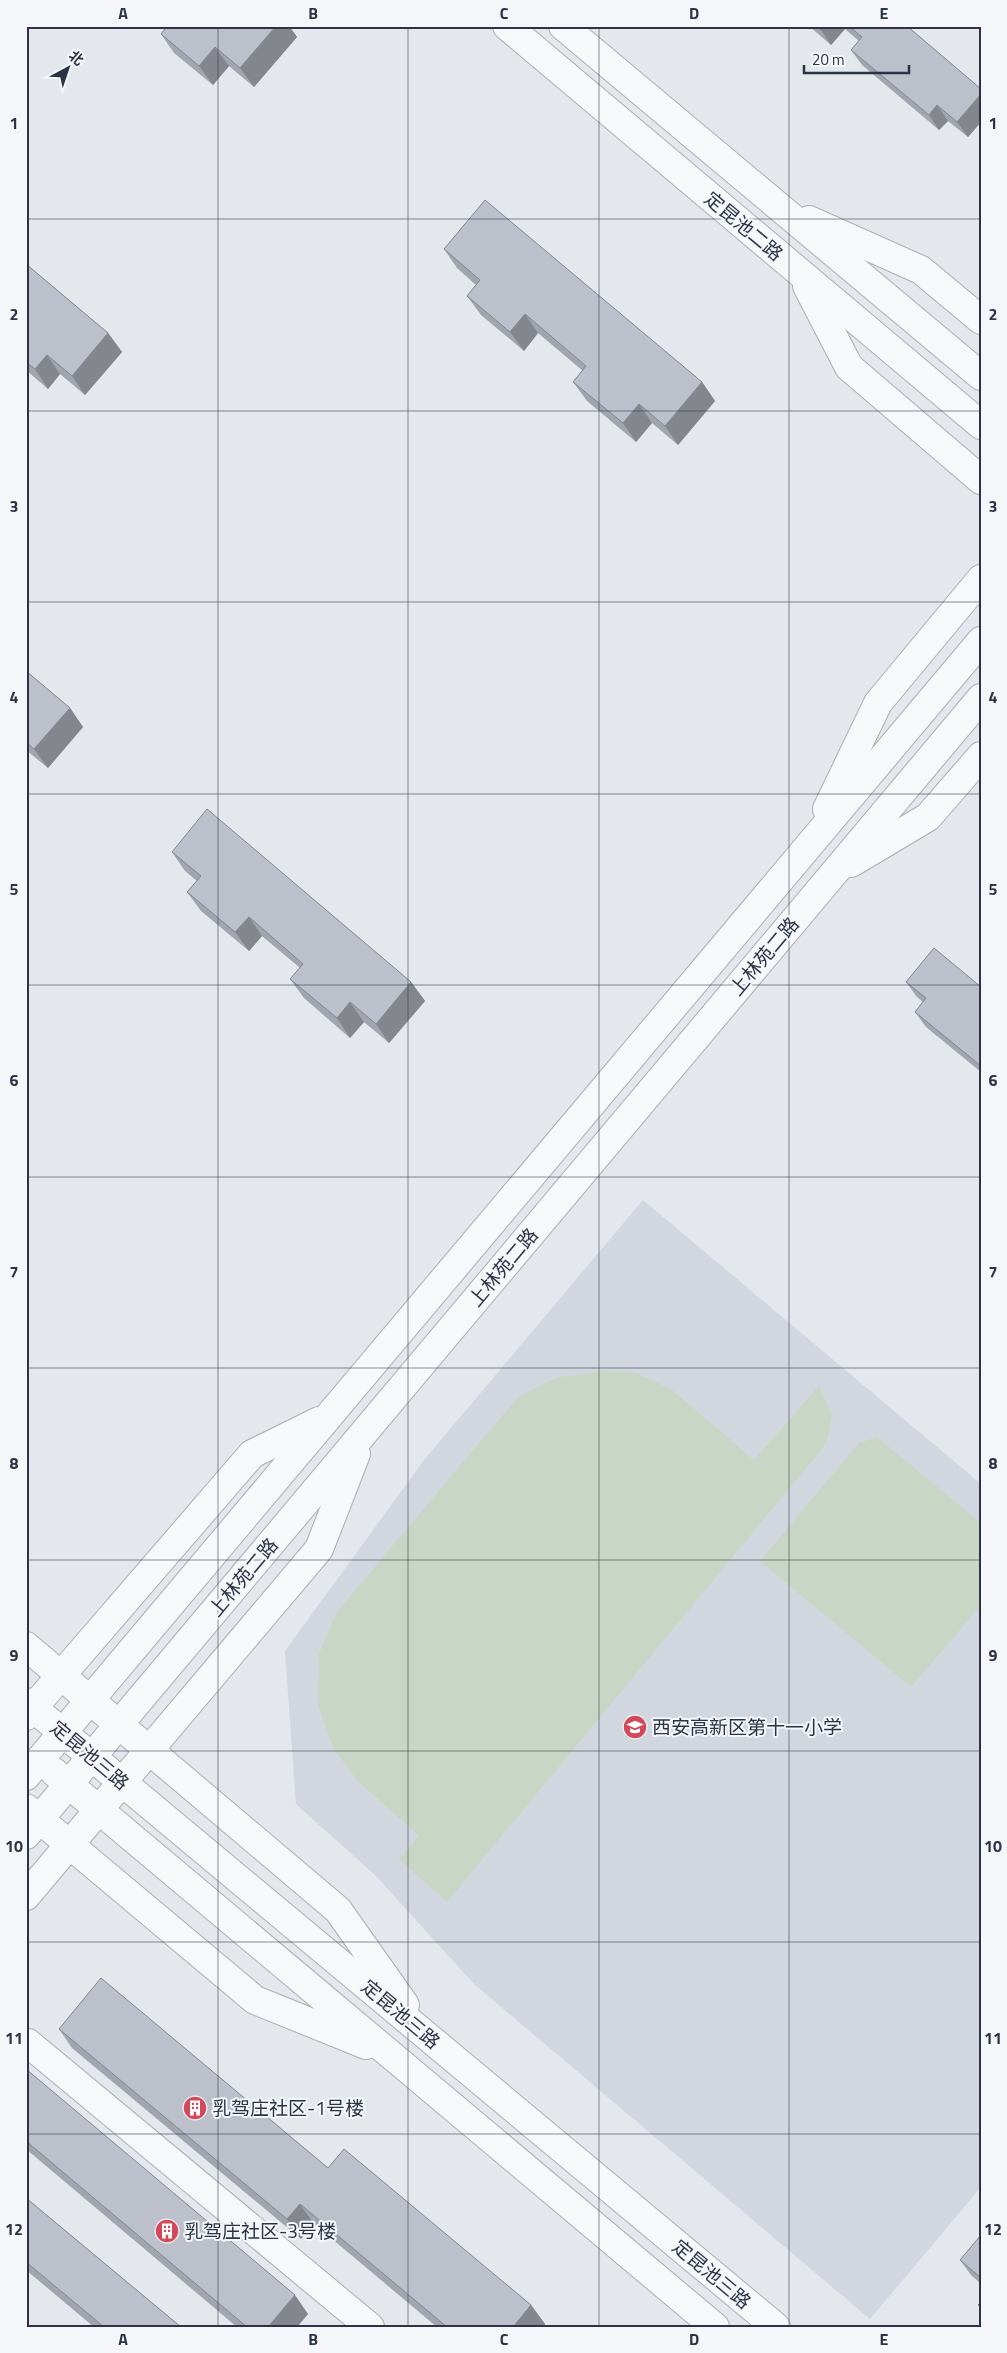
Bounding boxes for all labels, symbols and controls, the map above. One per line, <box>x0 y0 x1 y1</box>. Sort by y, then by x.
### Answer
text: A <box>118 1 128 25</box>
text: B <box>308 1 318 25</box>
text: C <box>500 1 509 25</box>
text: D <box>689 1 699 25</box>
text: E <box>880 1 889 25</box>
north arrow <box>42 42 92 92</box>
scale bar <box>804 42 910 74</box>
text: 北 <box>65 45 89 70</box>
text: 20 m <box>812 48 845 71</box>
text: 1 <box>10 111 18 135</box>
text: 1 <box>989 111 997 135</box>
street label: 定昆池二路 <box>699 184 790 267</box>
text: 2 <box>10 302 18 326</box>
text: 2 <box>989 302 997 326</box>
text: 3 <box>10 494 18 518</box>
text: 3 <box>989 494 997 518</box>
text: 4 <box>10 685 19 709</box>
text: 4 <box>989 685 998 709</box>
text: 5 <box>10 877 19 901</box>
text: 5 <box>989 877 998 901</box>
street label: 上林苑二路 <box>722 910 805 1001</box>
text: 6 <box>10 1068 19 1092</box>
text: 6 <box>989 1068 998 1092</box>
street label: 上林苑二路 <box>461 1221 544 1312</box>
text: 7 <box>10 1260 18 1284</box>
text: 7 <box>989 1260 997 1284</box>
text: 8 <box>10 1451 19 1475</box>
text: 8 <box>989 1451 998 1475</box>
street label: 上林苑二路 <box>201 1531 284 1622</box>
text: 9 <box>10 1643 19 1667</box>
text: 9 <box>989 1643 998 1667</box>
place label: 西安高新区第十一小学 <box>652 1712 842 1741</box>
street label: 定昆池三路 <box>45 1713 136 1796</box>
school or university icon: 西安高新区第十一小学 <box>622 1714 648 1740</box>
text: 10 <box>5 1834 23 1858</box>
text: 10 <box>984 1834 1002 1858</box>
street label: 定昆池三路 <box>356 1972 447 2055</box>
text: 11 <box>5 2026 23 2050</box>
text: 11 <box>984 2026 1002 2050</box>
place label: 乳驾庄社区-1号楼 <box>212 2093 364 2122</box>
building icon: 乳驾庄社区-1号楼 <box>182 2095 208 2121</box>
place label: 乳驾庄社区-3号楼 <box>184 2216 336 2245</box>
text: 12 <box>5 2217 23 2241</box>
text: 12 <box>984 2217 1002 2241</box>
building icon: 乳驾庄社区-3号楼 <box>154 2218 180 2244</box>
street label: 定昆池三路 <box>667 2232 758 2315</box>
text: A <box>118 2327 128 2351</box>
text: B <box>308 2327 318 2351</box>
text: C <box>500 2327 509 2351</box>
text: D <box>689 2327 699 2351</box>
text: E <box>880 2327 889 2351</box>

